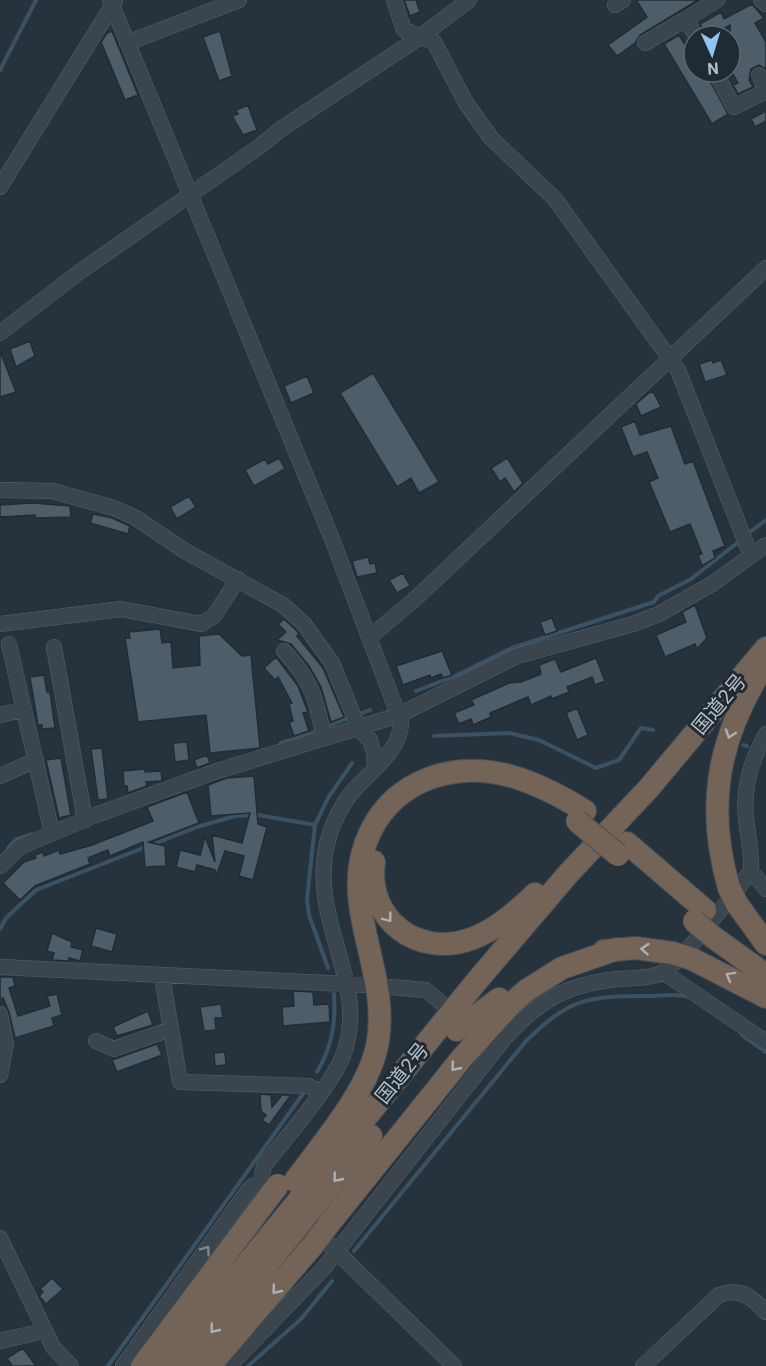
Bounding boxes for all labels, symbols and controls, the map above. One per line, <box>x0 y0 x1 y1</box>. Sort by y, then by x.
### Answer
north arrow <box>682 24 742 84</box>
text: N <box>707 59 719 78</box>
street label: 国道2号 <box>687 669 751 739</box>
one-way arrow <box>725 728 737 739</box>
one-way arrow <box>380 911 391 922</box>
one-way arrow <box>641 943 650 956</box>
one-way arrow <box>726 972 736 983</box>
street label: 国道2号 <box>370 1038 434 1108</box>
one-way arrow <box>451 1060 462 1071</box>
one-way arrow <box>333 1171 344 1182</box>
one-way arrow <box>199 1245 210 1256</box>
one-way arrow <box>272 1283 283 1294</box>
one-way arrow <box>211 1322 222 1333</box>

